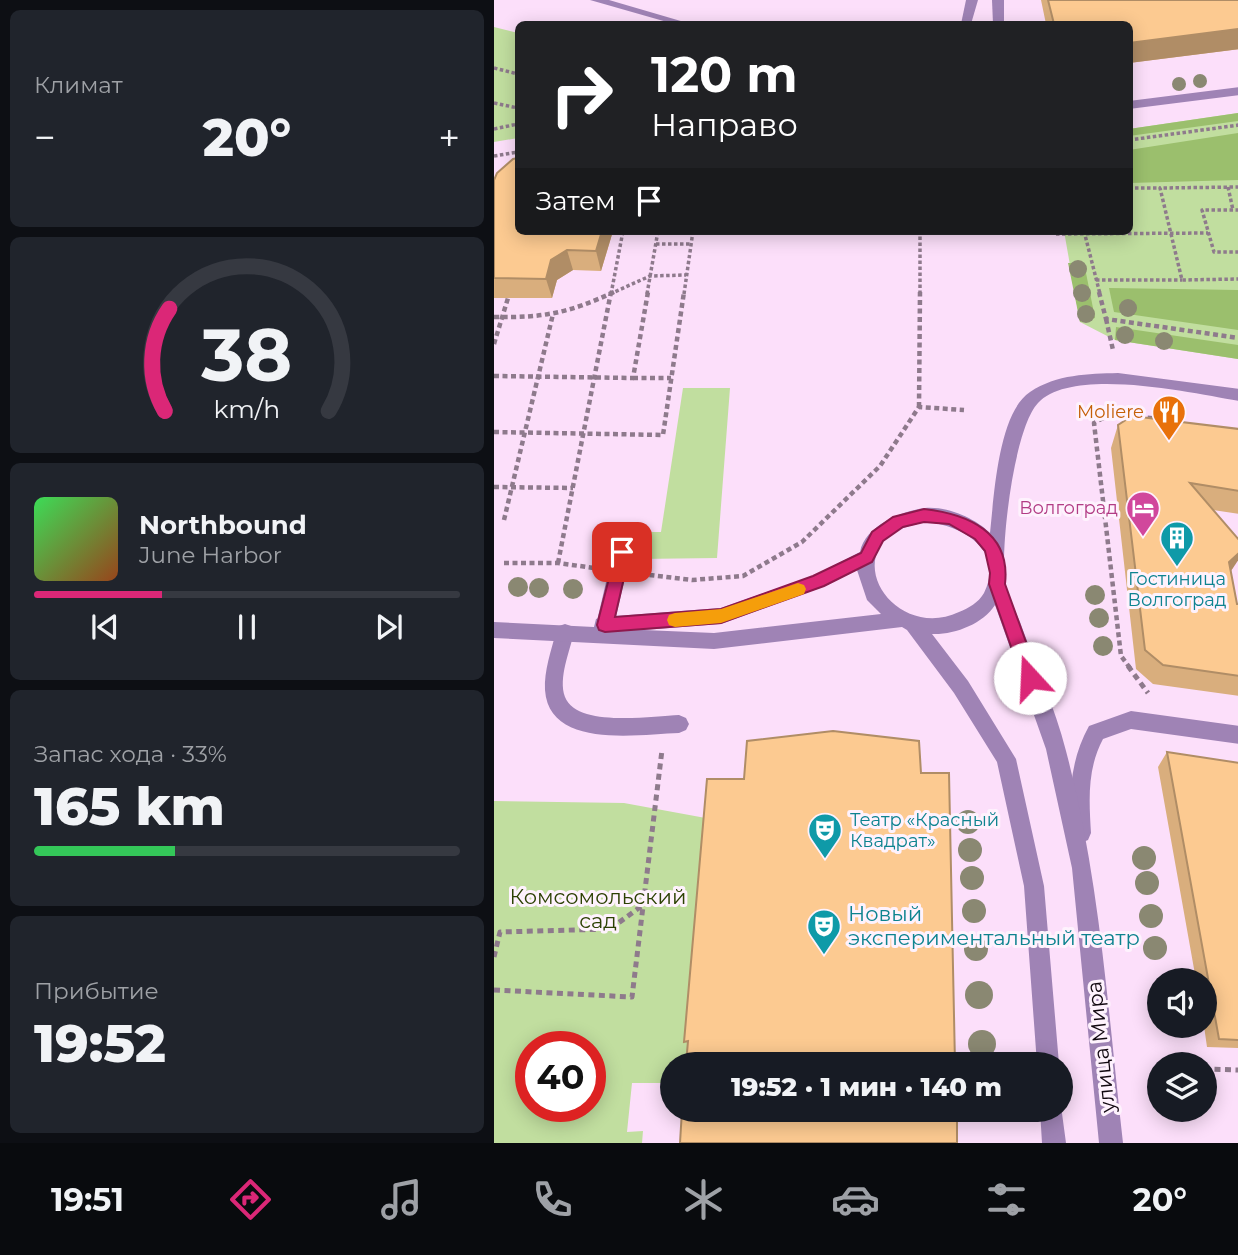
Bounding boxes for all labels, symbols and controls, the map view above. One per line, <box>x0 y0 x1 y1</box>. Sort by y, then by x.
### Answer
text: 120 m <box>651 45 798 104</box>
icon: right <box>536 49 627 140</box>
text: Климат <box>34 71 123 99</box>
text: Направо <box>651 105 798 144</box>
text: 20° <box>203 106 291 169</box>
text: − <box>34 114 56 161</box>
text: + <box>438 114 460 161</box>
icon: arrive <box>630 182 668 220</box>
text: Затем <box>536 185 616 217</box>
text: 38 <box>200 311 293 399</box>
restaurant icon: Moliere <box>1150 393 1188 442</box>
text: km/h <box>214 394 280 424</box>
place label: Moliere <box>1077 401 1144 423</box>
hotel icon: Волгоград <box>1124 489 1162 538</box>
place label: Волгоград <box>1019 497 1118 519</box>
text: Northbound <box>139 509 307 541</box>
building icon: Гостиница Волгоград <box>1158 519 1196 568</box>
pin <box>592 522 652 582</box>
icon: arrive <box>603 533 641 571</box>
text: June Harbor <box>139 541 282 569</box>
place label: Гостиница Волгоград <box>1128 568 1227 611</box>
icon: previous <box>86 608 124 646</box>
icon: pause <box>228 608 266 646</box>
icon: next <box>370 608 408 646</box>
position arrow <box>993 641 1067 715</box>
text: Запас хода · 33% <box>34 740 227 768</box>
text: 165 km <box>34 775 225 838</box>
place label: Театр «Красный Квадрат» <box>850 809 999 852</box>
theatre icon: Театр «Красный Квадрат» <box>806 811 844 860</box>
park label: Комсомольский сад <box>510 884 686 933</box>
place label: Новый экспериментальный театр <box>848 901 1140 950</box>
theatre icon: Новый экспериментальный театр <box>805 907 843 956</box>
map controls <box>1147 968 1217 1122</box>
button: sound <box>1147 968 1217 1038</box>
text: Прибытие <box>34 977 159 1005</box>
street label: улица Мира <box>1081 980 1120 1115</box>
text: 19:52 <box>34 1012 166 1075</box>
speed limit sign: 40 <box>515 1031 606 1122</box>
button: layers <box>1147 1052 1217 1122</box>
text: 19:52 · 1 мин · 140 m <box>731 1071 1002 1103</box>
icon: directions <box>226 1175 275 1224</box>
icon: music <box>377 1175 426 1224</box>
icon: phone <box>528 1175 577 1224</box>
icon: climate <box>679 1175 728 1224</box>
icon: car <box>831 1175 880 1224</box>
icon: filters <box>982 1175 1031 1224</box>
text: 19:51 <box>51 1180 124 1219</box>
text: 20° <box>1133 1180 1187 1219</box>

